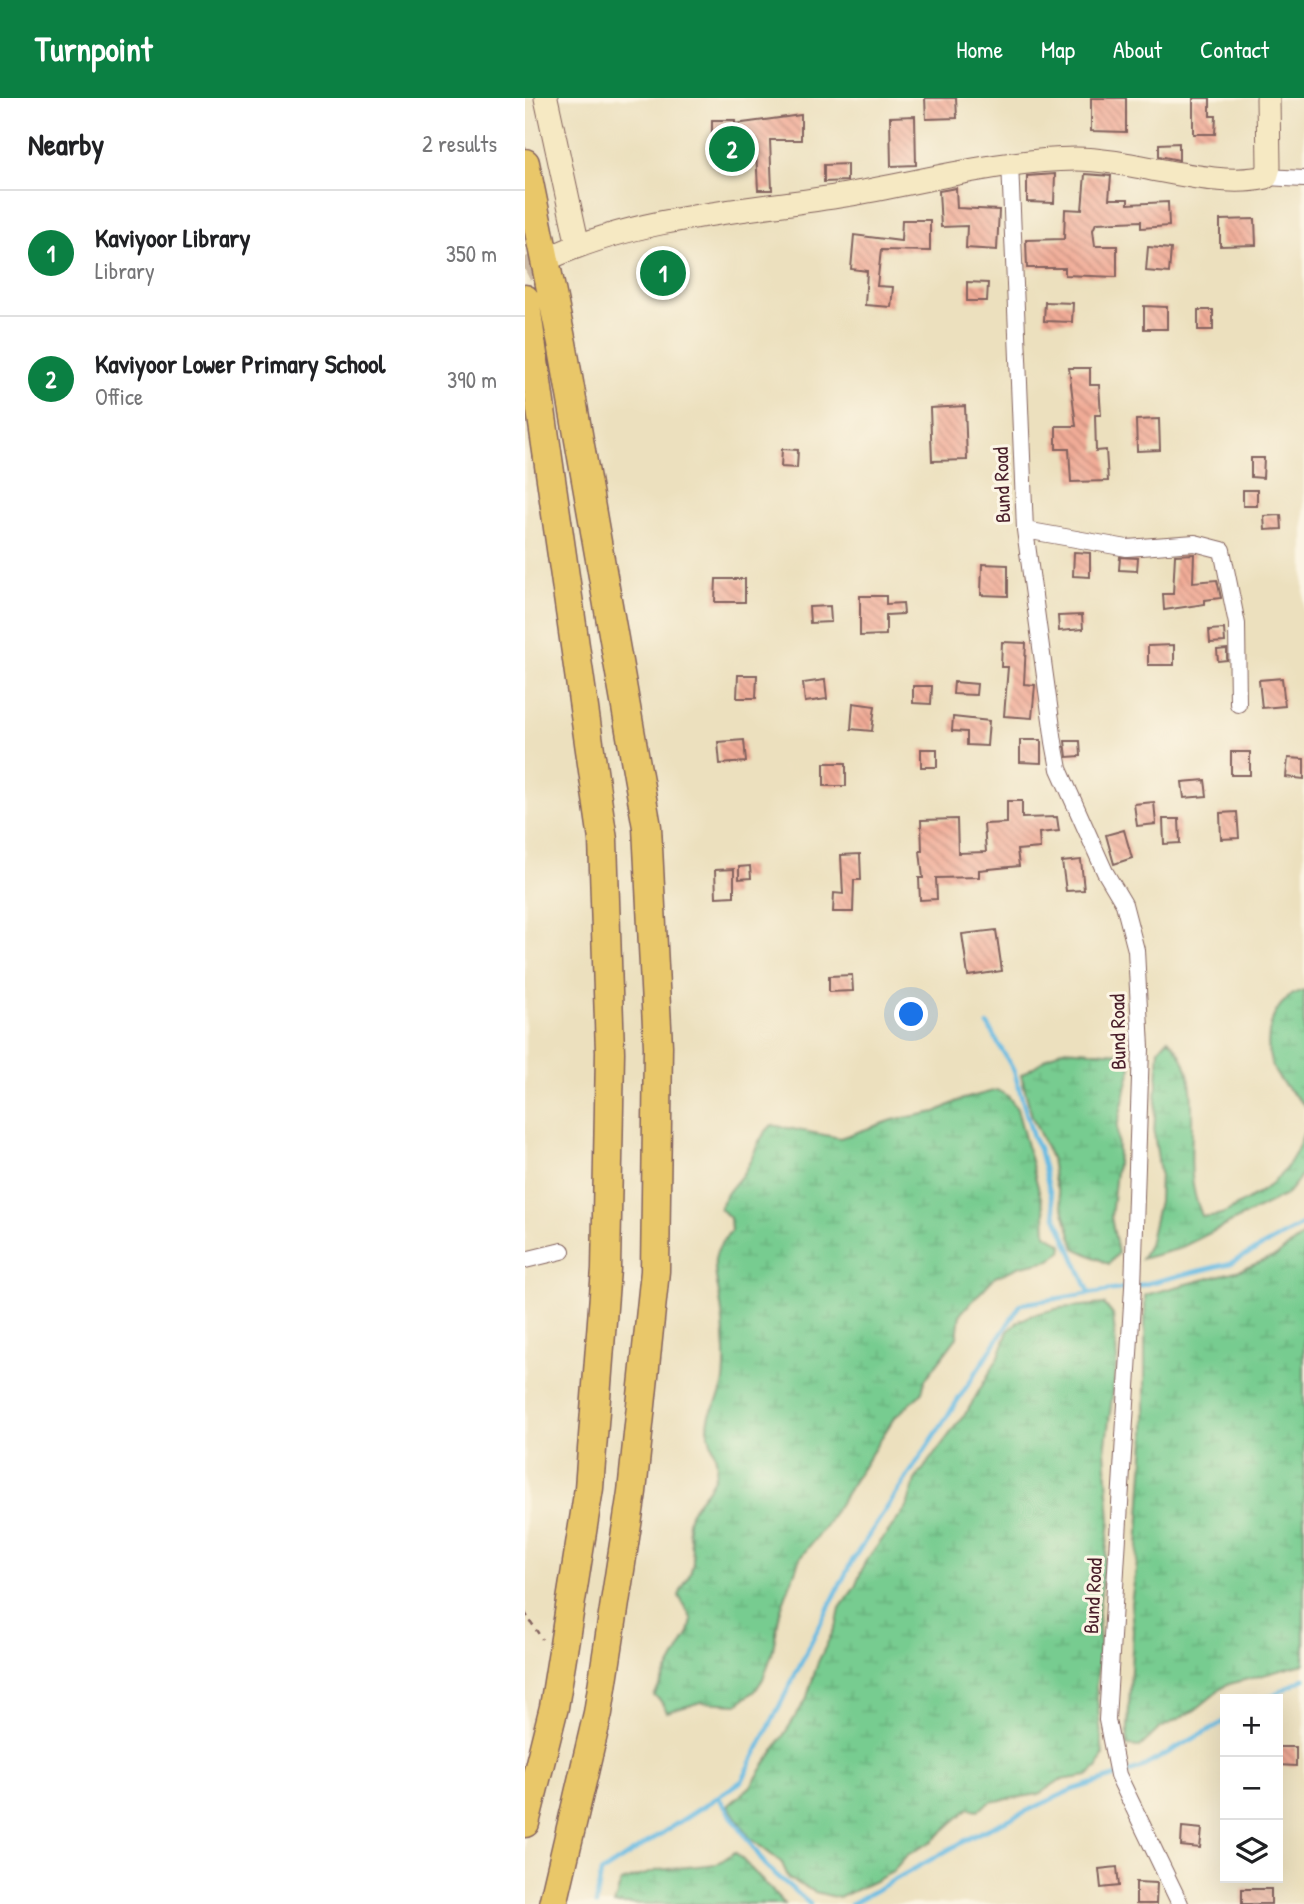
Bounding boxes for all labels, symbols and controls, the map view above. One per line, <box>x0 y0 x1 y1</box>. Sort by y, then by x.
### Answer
text: Turnpoint <box>35 27 152 71</box>
text: Home <box>956 33 1003 65</box>
text: Map <box>1041 33 1075 65</box>
text: About <box>1113 33 1162 65</box>
text: Contact <box>1200 33 1269 65</box>
pin: 2 <box>709 123 755 175</box>
text: Nearby <box>28 124 104 164</box>
text: 2 results <box>422 128 497 159</box>
text: Kaviyoor Library <box>95 220 250 255</box>
text: 1 <box>47 238 55 269</box>
text: 350 m <box>446 238 497 269</box>
pin: 1 <box>640 247 686 299</box>
text: Library <box>95 255 155 286</box>
text: Kaviyoor Lower Primary School <box>95 346 386 381</box>
text: 2 <box>46 364 56 395</box>
text: 390 m <box>447 364 497 395</box>
text: Office <box>95 381 143 412</box>
street label: Bund Road <box>986 447 1017 523</box>
street label: Bund Road <box>1102 994 1133 1070</box>
your location <box>894 997 928 1031</box>
street label: Bund Road <box>1076 1557 1109 1635</box>
map controls <box>1220 1694 1283 1883</box>
button: + <box>1220 1694 1283 1757</box>
button: − <box>1220 1757 1283 1820</box>
button: layers <box>1220 1820 1283 1883</box>

